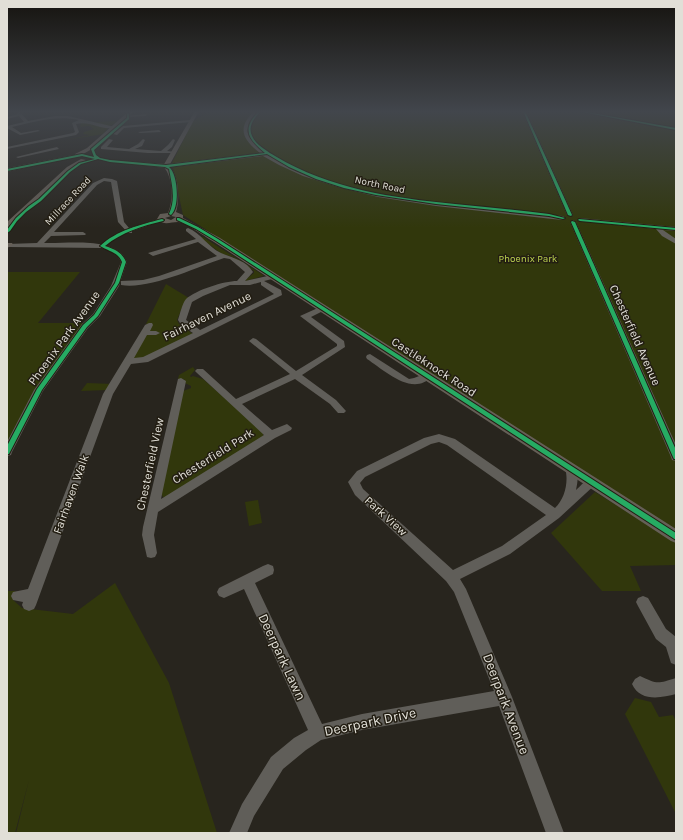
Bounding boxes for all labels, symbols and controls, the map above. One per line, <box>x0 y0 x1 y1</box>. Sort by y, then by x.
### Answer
street label: Millrace Road <box>43 174 93 228</box>
street label: North Road <box>354 174 406 196</box>
park label: Phoenix Park <box>499 253 558 265</box>
street label: Chesterfield Avenue <box>606 282 664 388</box>
street label: Phoenix Park Avenue <box>25 288 103 388</box>
street label: Fairhaven Avenue <box>161 289 253 343</box>
street label: Castleknock Road <box>389 334 479 400</box>
street label: Chesterfield View <box>133 416 167 512</box>
street label: Chesterfield Park <box>170 425 257 487</box>
street label: Fairhaven Walk <box>50 452 92 536</box>
street label: Park View <box>362 493 410 539</box>
street label: Deerpark Lawn <box>254 611 310 703</box>
street label: Deerpark Avenue <box>479 651 533 757</box>
street label: Deerpark Drive <box>322 704 418 740</box>

